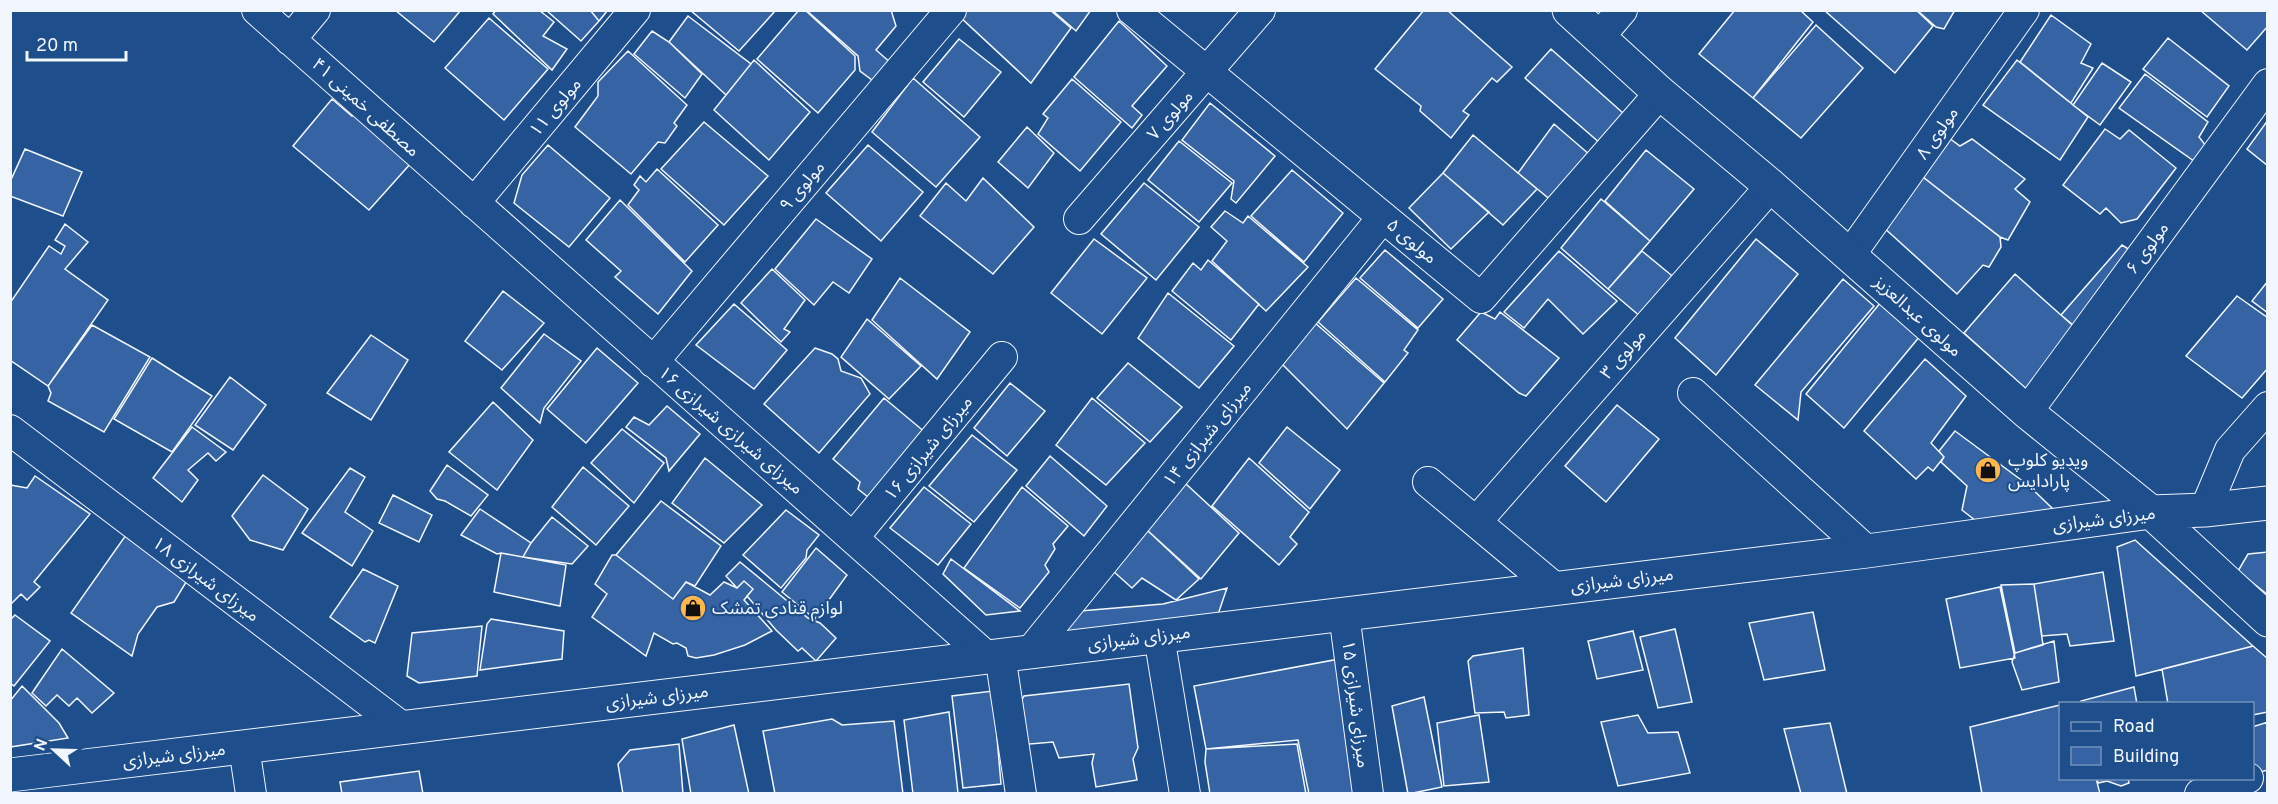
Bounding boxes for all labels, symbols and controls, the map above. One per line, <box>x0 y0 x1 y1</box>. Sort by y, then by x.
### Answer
scale bar <box>27 24 126 62</box>
text: 20 m <box>36 35 78 58</box>
street label: مصطفی خمینی ۴۱ <box>306 54 424 163</box>
street label: مولوی ۱۱ <box>525 74 587 142</box>
street label: مولوی ۷ <box>1143 86 1199 146</box>
street label: مولوی ۸ <box>1912 103 1965 165</box>
street label: مولوی ۹ <box>775 157 831 217</box>
street label: مولوی ۵ <box>1381 214 1441 270</box>
street label: مولوی ۶ <box>2121 218 2175 280</box>
street label: مولوی عبدالعزیز <box>1867 271 1966 363</box>
street label: مولوی ۳ <box>1596 325 1652 385</box>
street label: میرزای شیرازی شیرازی ۱۶ <box>653 362 807 500</box>
street label: میرزای شیرازی ۱۴ <box>1159 378 1258 492</box>
street label: میرزای شیرازی ۱۶ <box>880 392 979 506</box>
place label: ویدیو کلوپ پارادایس <box>2008 450 2088 494</box>
shop icon: ویدیو کلوپ پارادایس <box>1973 455 2003 485</box>
street label: میرزای شیرازی <box>2051 503 2157 538</box>
street label: میرزای شیرازی ۱۸ <box>147 532 263 628</box>
street label: میرزای شیرازی <box>1569 564 1675 599</box>
shop icon: لوازم قنادی تمشک <box>678 593 708 623</box>
place label: لوازم قنادی تمشک <box>712 598 843 622</box>
street label: میرزای شیرازی <box>1086 622 1192 657</box>
street label: میرزای شیرازی ۱۵ <box>1335 639 1374 769</box>
street label: میرزای شیرازی <box>604 681 710 716</box>
legend <box>2059 702 2254 780</box>
text: Road <box>2113 716 2155 739</box>
north arrow <box>24 720 84 780</box>
text: N <box>31 736 53 754</box>
street label: میرزای شیرازی <box>121 739 227 774</box>
text: Building <box>2113 746 2179 769</box>

